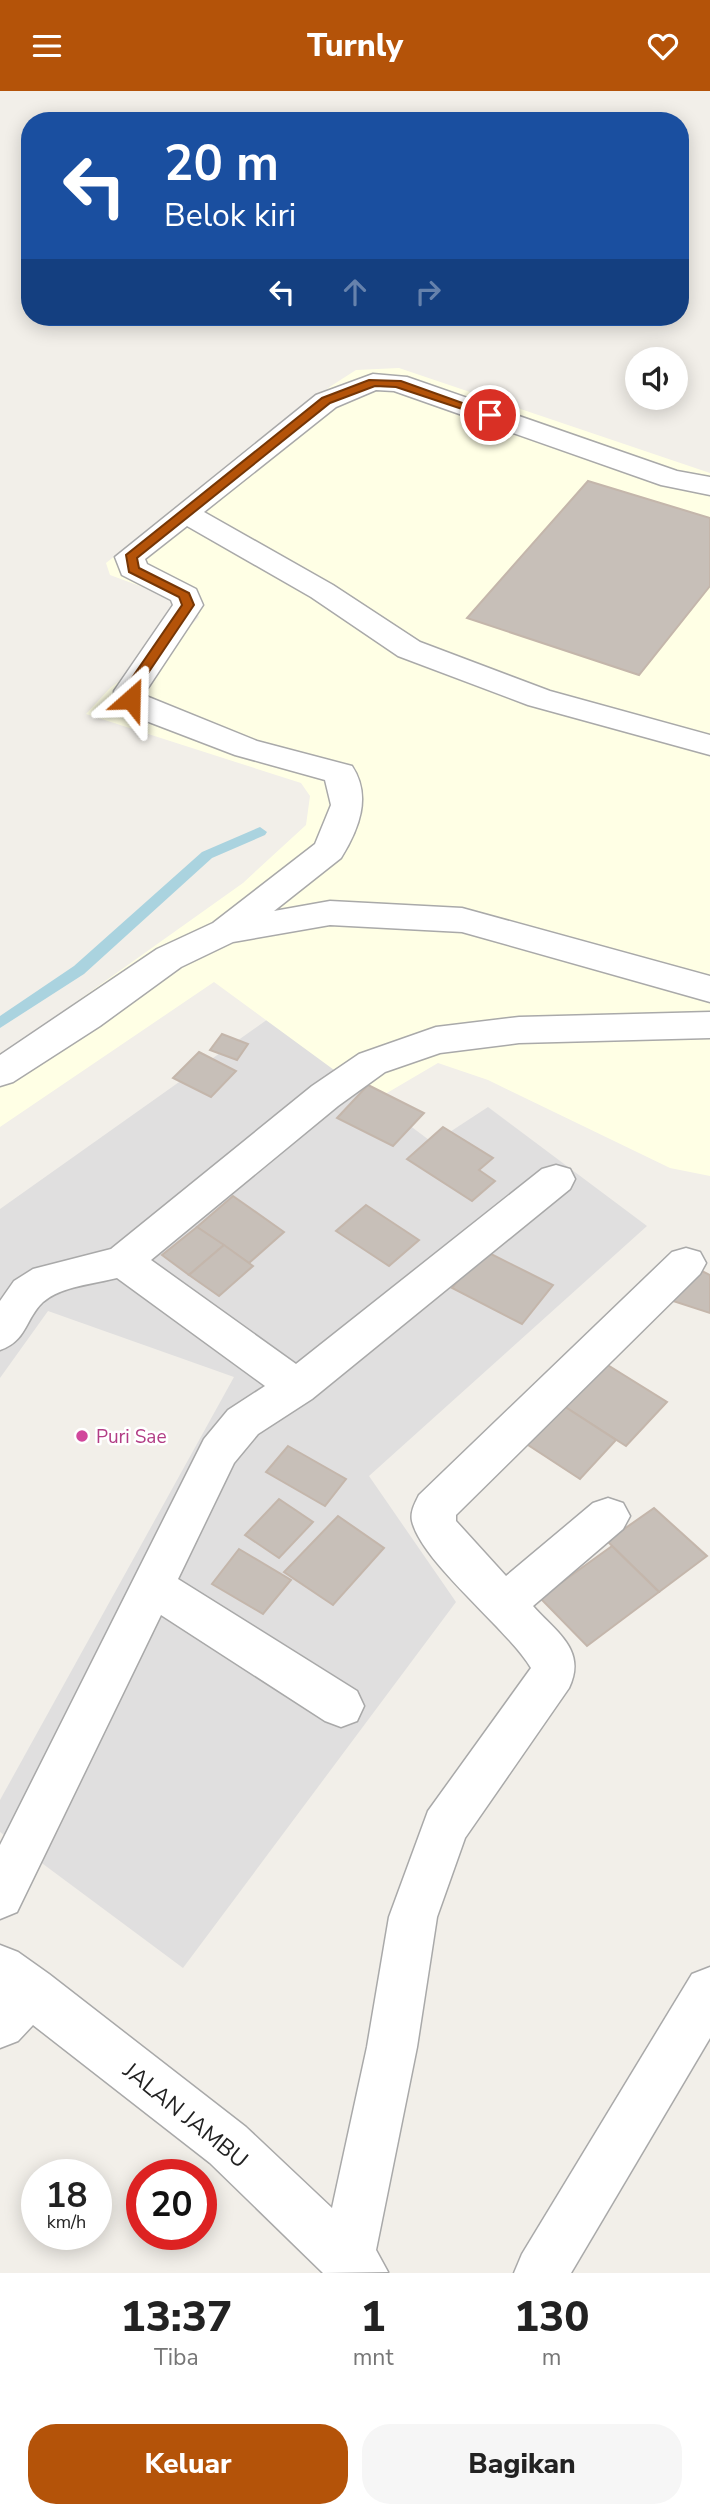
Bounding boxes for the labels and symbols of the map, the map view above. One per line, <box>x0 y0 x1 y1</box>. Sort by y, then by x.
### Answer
pin <box>460 385 520 445</box>
position arrow <box>94 662 168 736</box>
place label: Puri Sae <box>96 1424 167 1450</box>
marker: Puri Sae <box>74 1428 90 1444</box>
street label: JALAN JAMBU <box>116 2055 255 2175</box>
speed limit sign: 20 <box>126 2159 217 2250</box>

